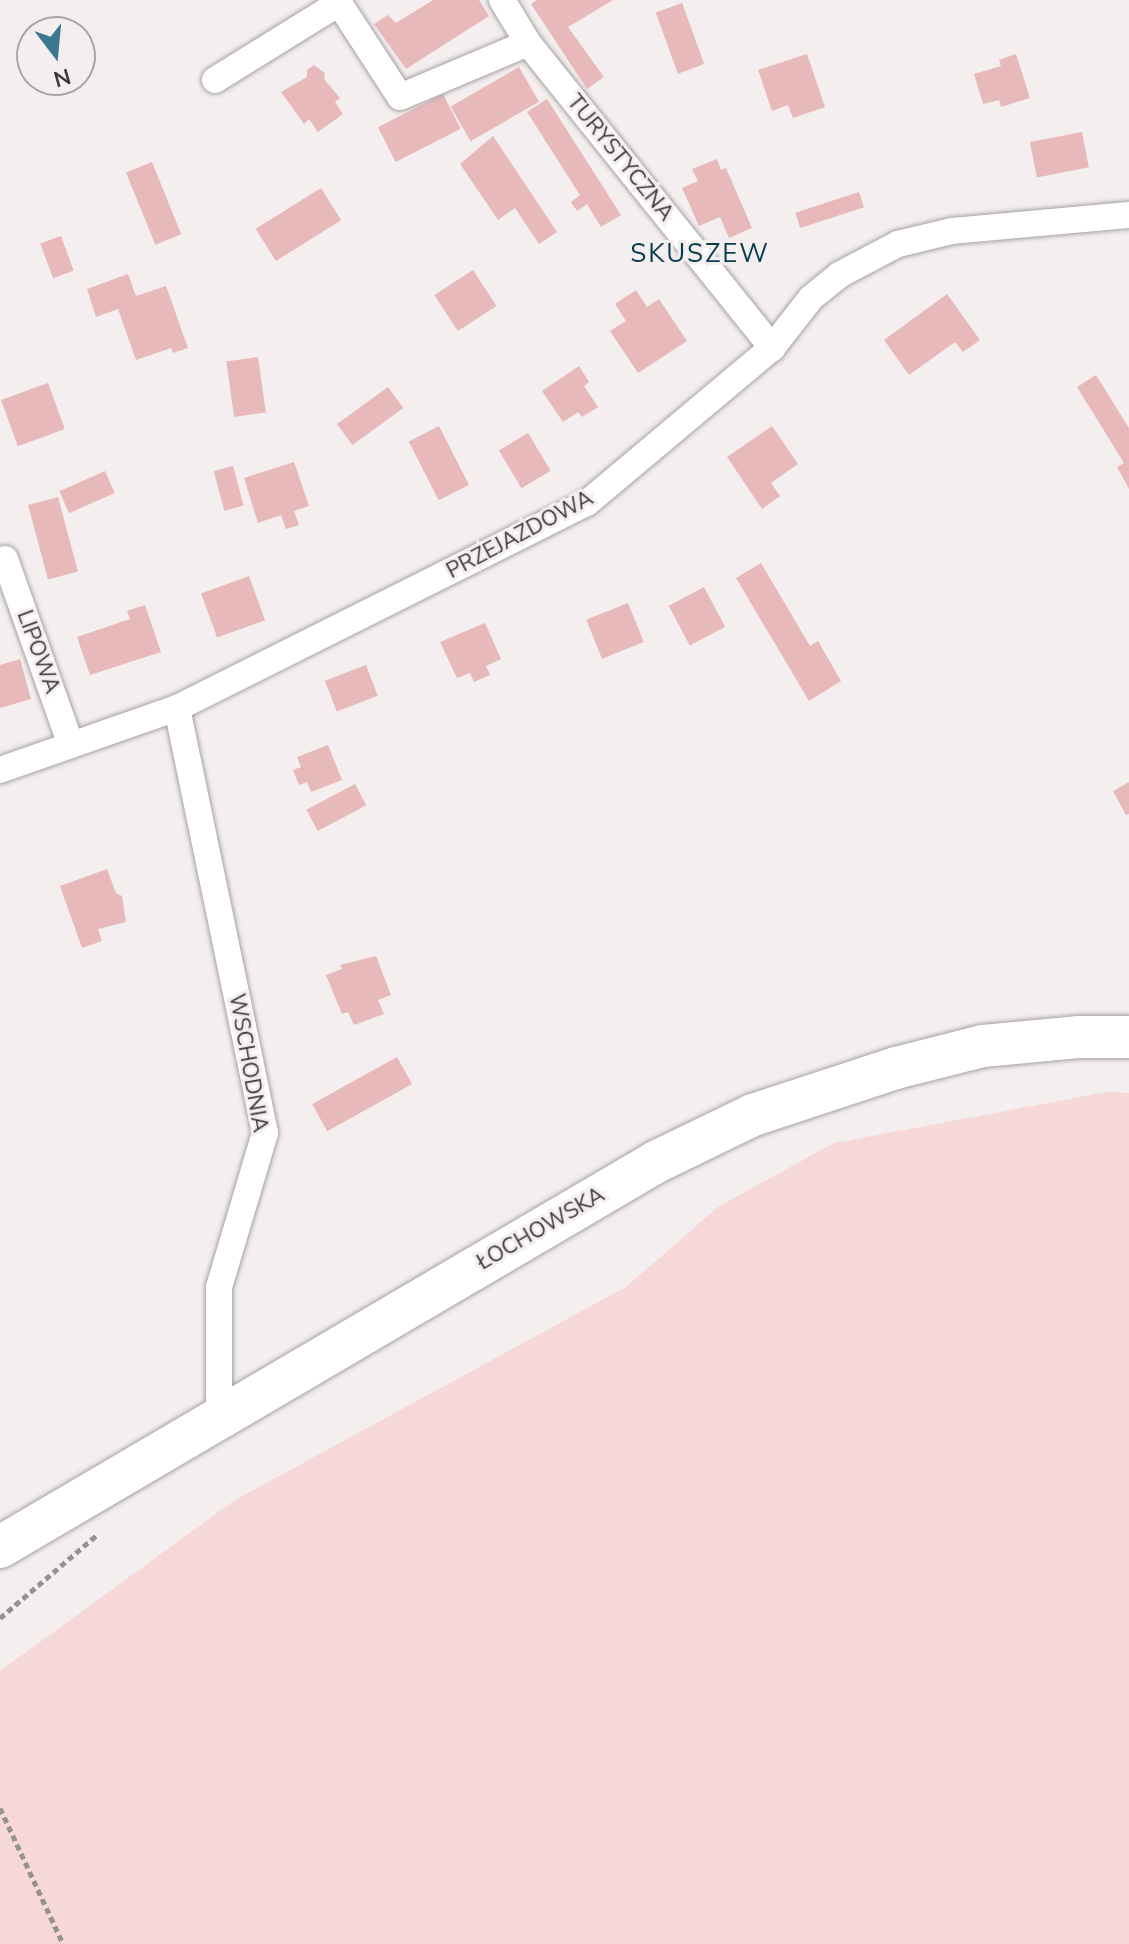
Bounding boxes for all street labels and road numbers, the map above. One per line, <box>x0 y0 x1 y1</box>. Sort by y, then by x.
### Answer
street label: TURYSTYCZNA <box>561 89 679 227</box>
street label: PRZEJAZDOWA <box>442 485 598 585</box>
street label: LIPOWA <box>11 607 65 697</box>
street label: WSCHODNIA <box>223 992 273 1134</box>
street label: ŁOCHOWSKA <box>473 1182 609 1276</box>

